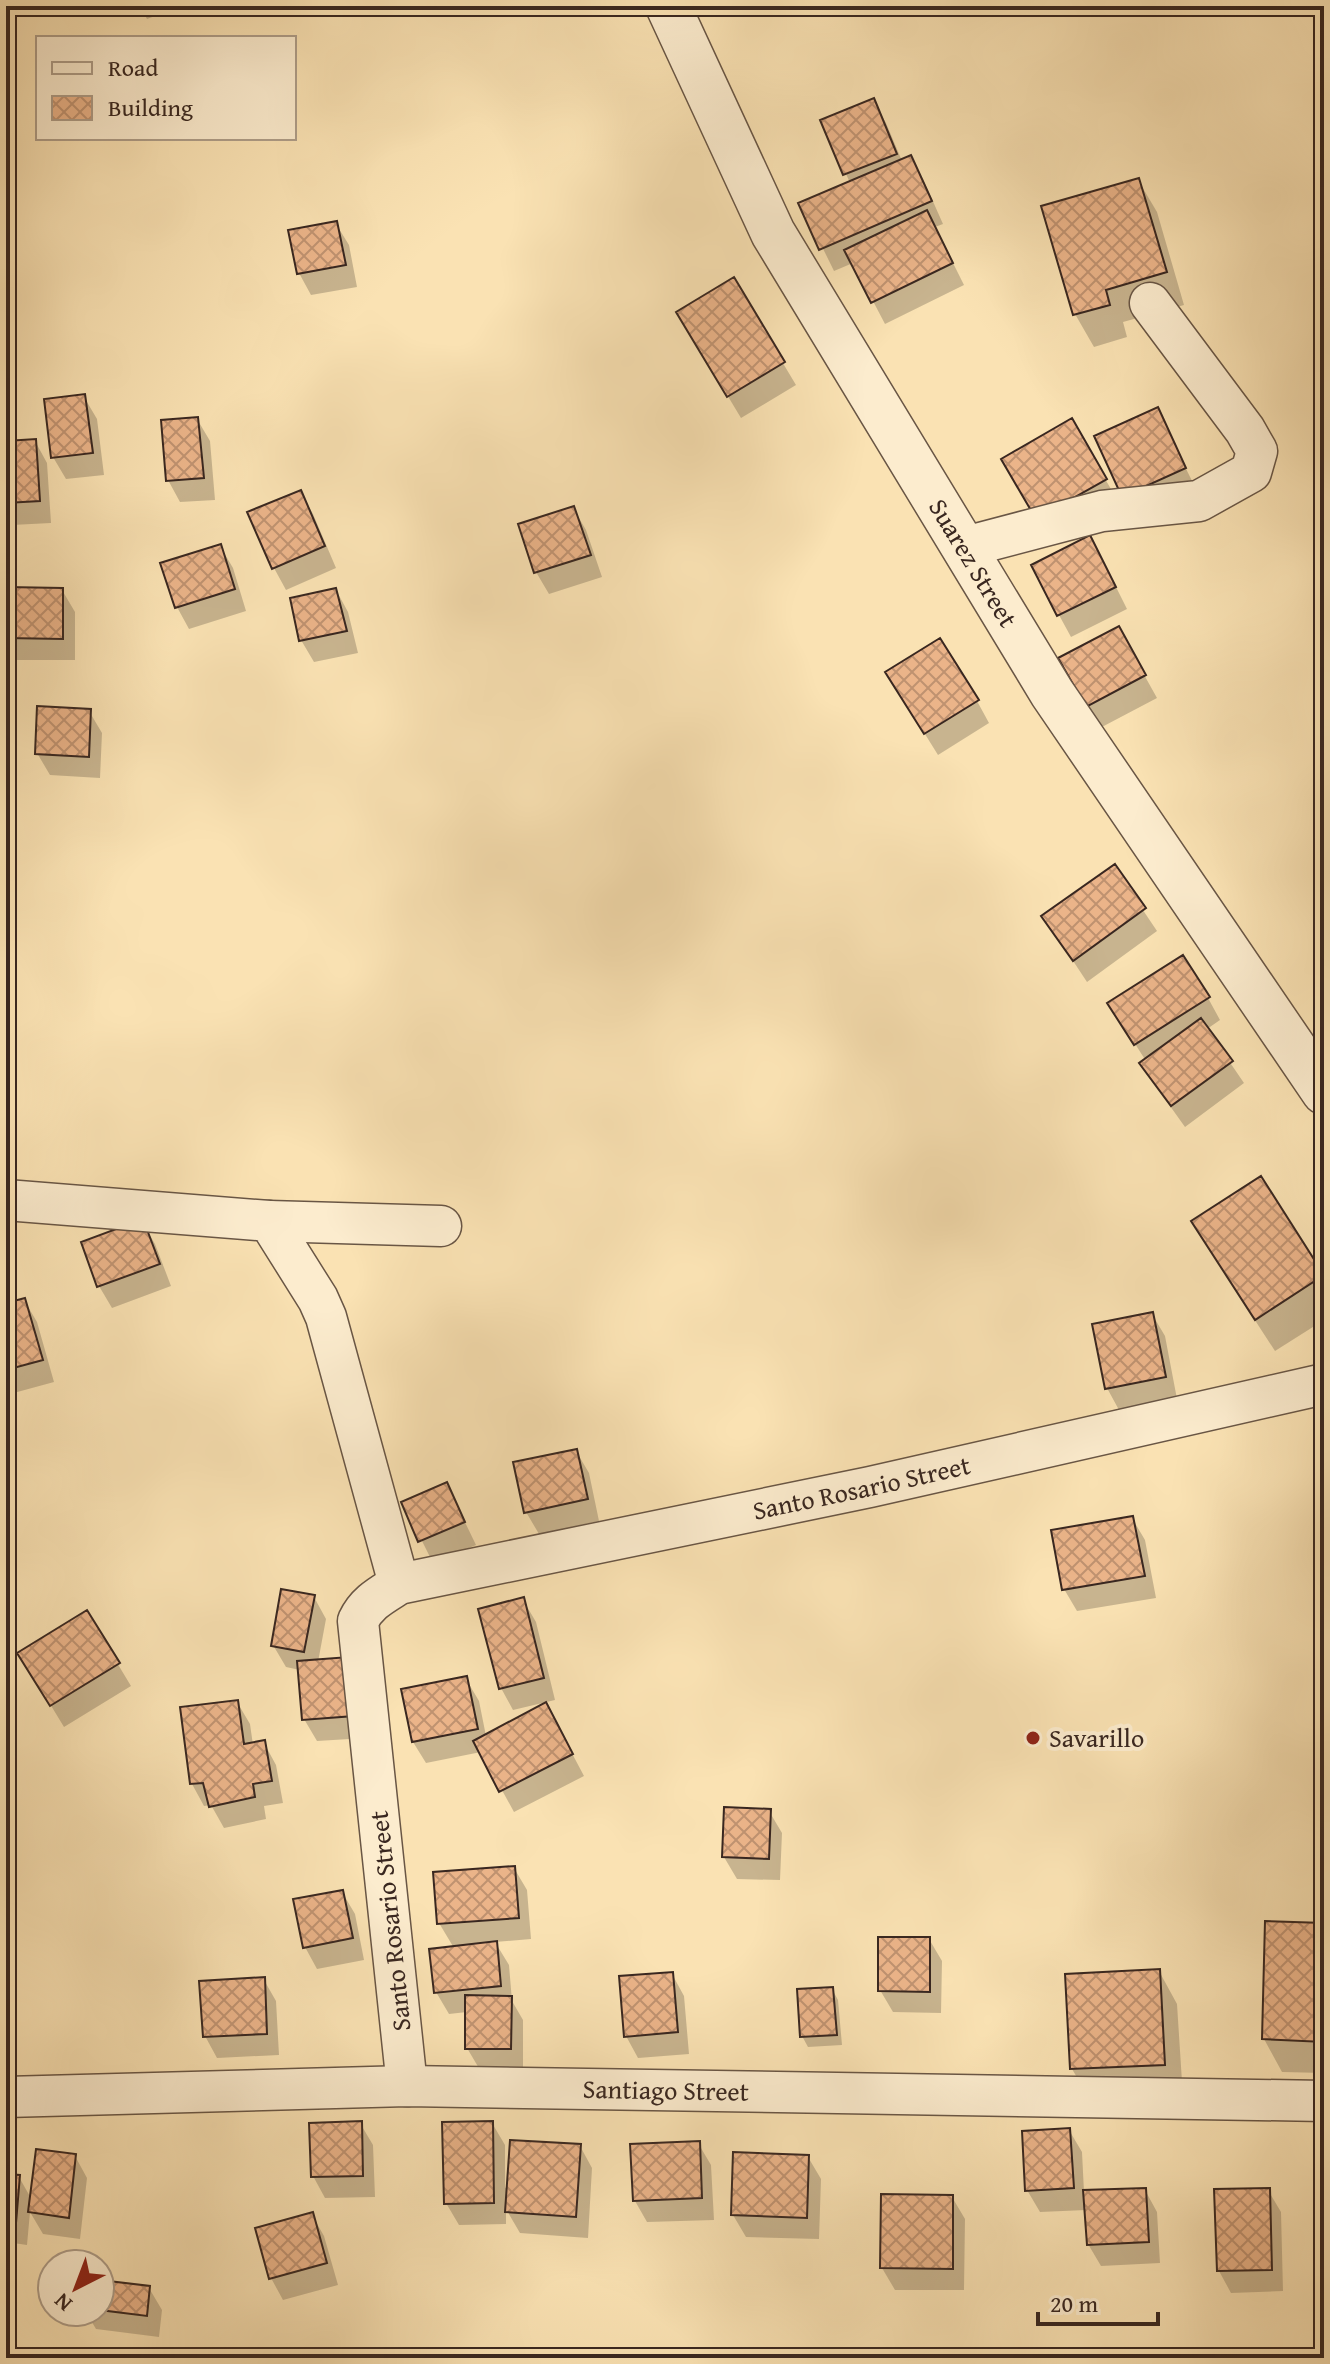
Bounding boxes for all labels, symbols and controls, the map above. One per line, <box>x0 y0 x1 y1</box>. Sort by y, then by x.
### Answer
legend <box>36 36 296 140</box>
text: Road <box>108 50 158 85</box>
text: Building <box>108 90 193 125</box>
street label: Suarez Street <box>919 491 1028 635</box>
street label: Santo Rosario Street <box>749 1445 974 1530</box>
place label: Savarillo <box>1049 1718 1144 1757</box>
marker: Savarillo <box>1024 1729 1042 1747</box>
street label: Santo Rosario Street <box>359 1809 420 2033</box>
street label: Santiago Street <box>582 2069 749 2111</box>
north arrow <box>36 2248 116 2328</box>
scale bar <box>1038 2276 1158 2326</box>
text: N <box>46 2286 79 2320</box>
text: 20 m <box>1050 2286 1098 2321</box>

